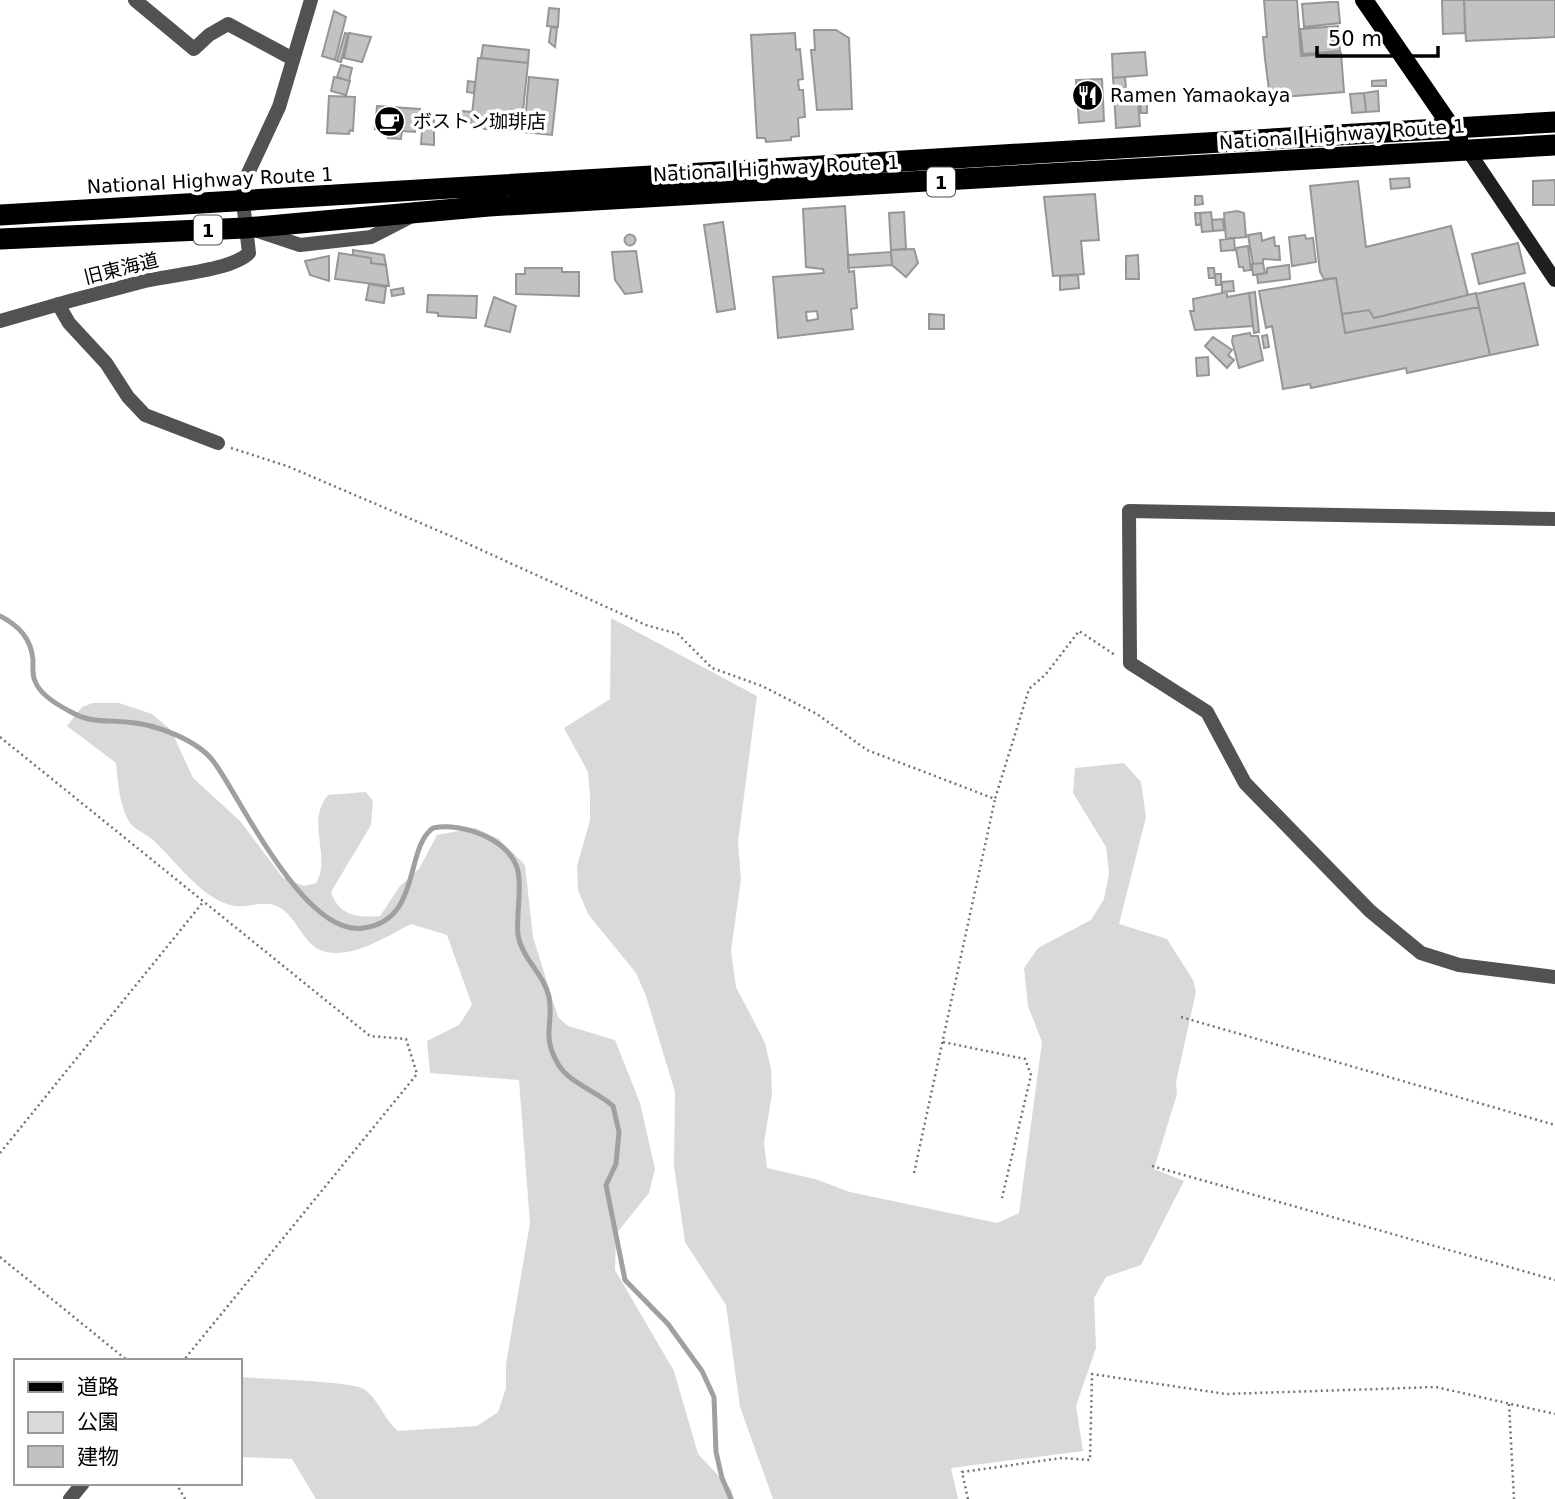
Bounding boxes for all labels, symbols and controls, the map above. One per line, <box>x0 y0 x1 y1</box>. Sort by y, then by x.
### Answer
scale bar <box>1317 14 1438 58</box>
text: 50 m <box>1328 27 1382 51</box>
restaurant icon: Ramen Yamaokaya <box>1070 78 1104 112</box>
place label: Ramen Yamaokaya <box>1110 84 1290 106</box>
cafe icon: ボストン珈琲店 <box>373 104 407 138</box>
place label: ボストン珈琲店 <box>413 110 546 132</box>
street label: National Highway Route 1 <box>1218 114 1466 154</box>
street label: National Highway Route 1 <box>652 151 900 185</box>
street label: National Highway Route 1 <box>86 163 334 197</box>
road number: 1 <box>927 168 955 196</box>
road number: 1 <box>194 215 222 244</box>
street label: 旧東海道 <box>81 248 161 288</box>
legend <box>14 1359 242 1485</box>
text: 道路 <box>77 1375 119 1399</box>
text: 公園 <box>77 1410 119 1434</box>
text: 建物 <box>77 1445 119 1469</box>

